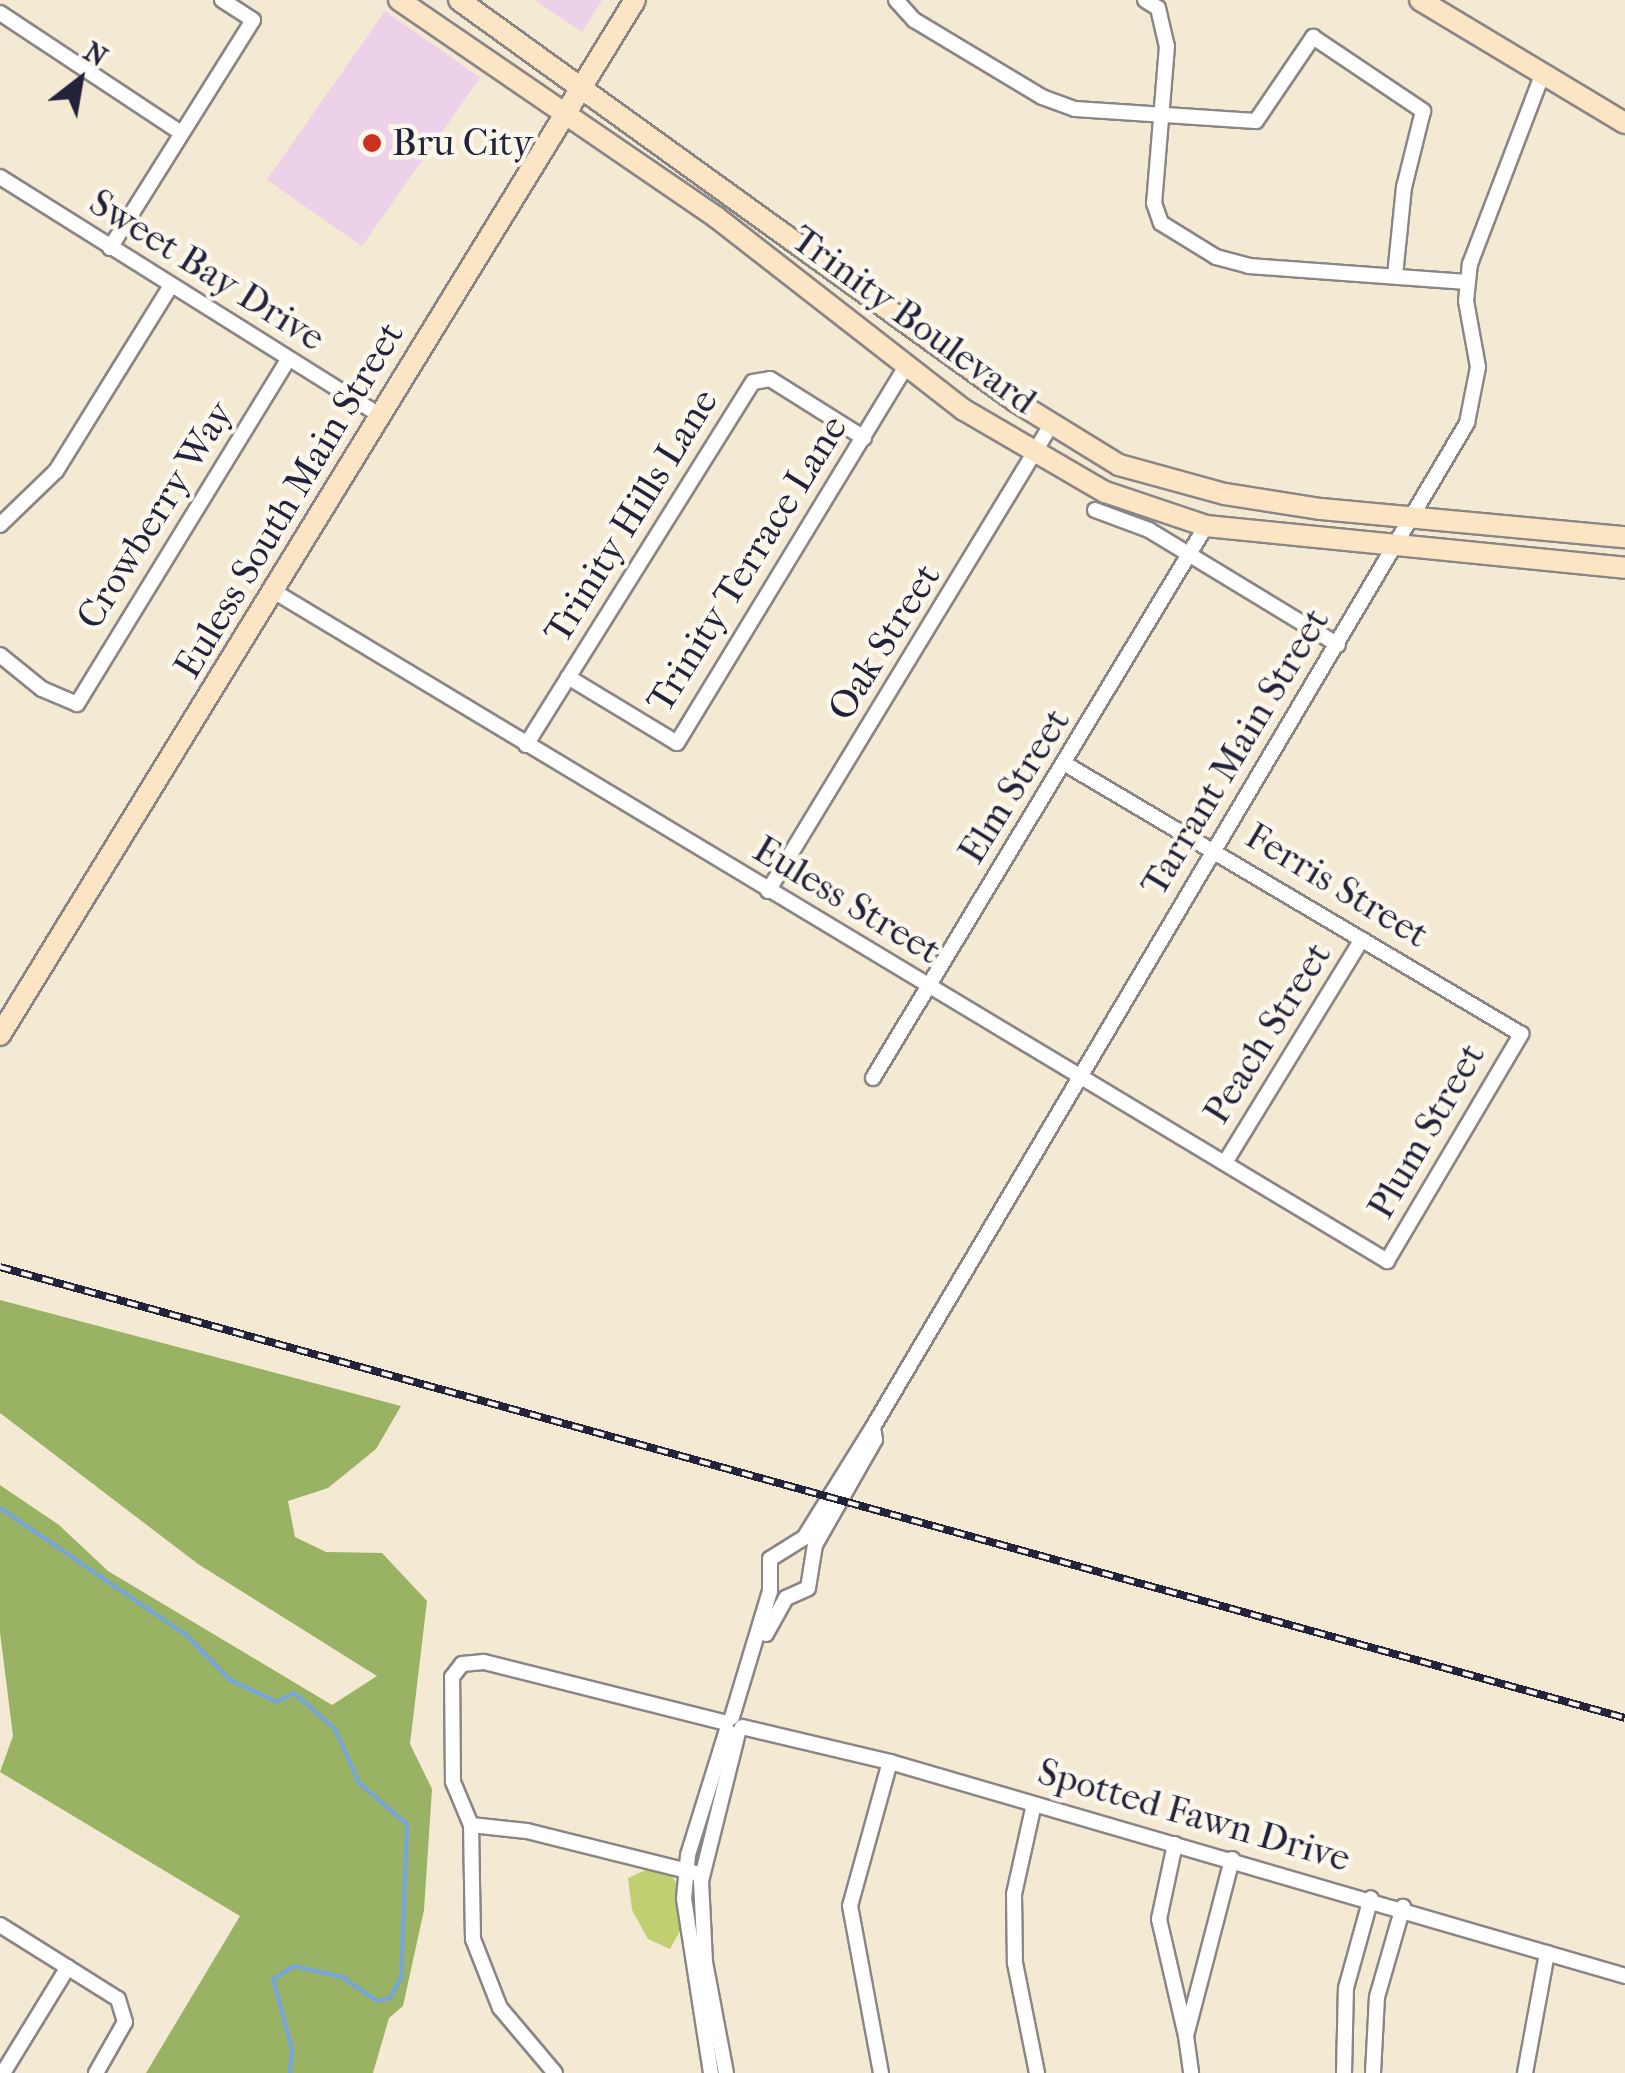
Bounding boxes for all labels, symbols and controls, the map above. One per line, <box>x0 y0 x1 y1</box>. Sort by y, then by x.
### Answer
north arrow <box>30 30 130 130</box>
text: N <box>78 34 113 73</box>
place label: Bru City <box>392 120 533 166</box>
marker: Bru City <box>361 132 383 154</box>
street label: Sweet Bay Drive <box>81 179 333 361</box>
street label: Trinity Boulevard <box>783 216 1045 424</box>
street label: Euless South Main Street <box>165 314 413 686</box>
street label: Trinity Hills Lane <box>535 380 727 652</box>
street label: Crowberry Way <box>67 393 243 637</box>
street label: Trinity Terrace Lane <box>637 407 857 721</box>
street label: Oak Street <box>818 555 950 729</box>
street label: Tarrant Main Street <box>1131 600 1339 904</box>
street label: Elm Street <box>949 700 1079 872</box>
street label: Ferris Street <box>1237 813 1437 957</box>
street label: Euless Street <box>745 826 949 974</box>
street label: Peach Street <box>1193 934 1341 1132</box>
street label: Plum Street <box>1358 1035 1494 1227</box>
street label: Spotted Fawn Drive <box>1033 1749 1355 1881</box>

